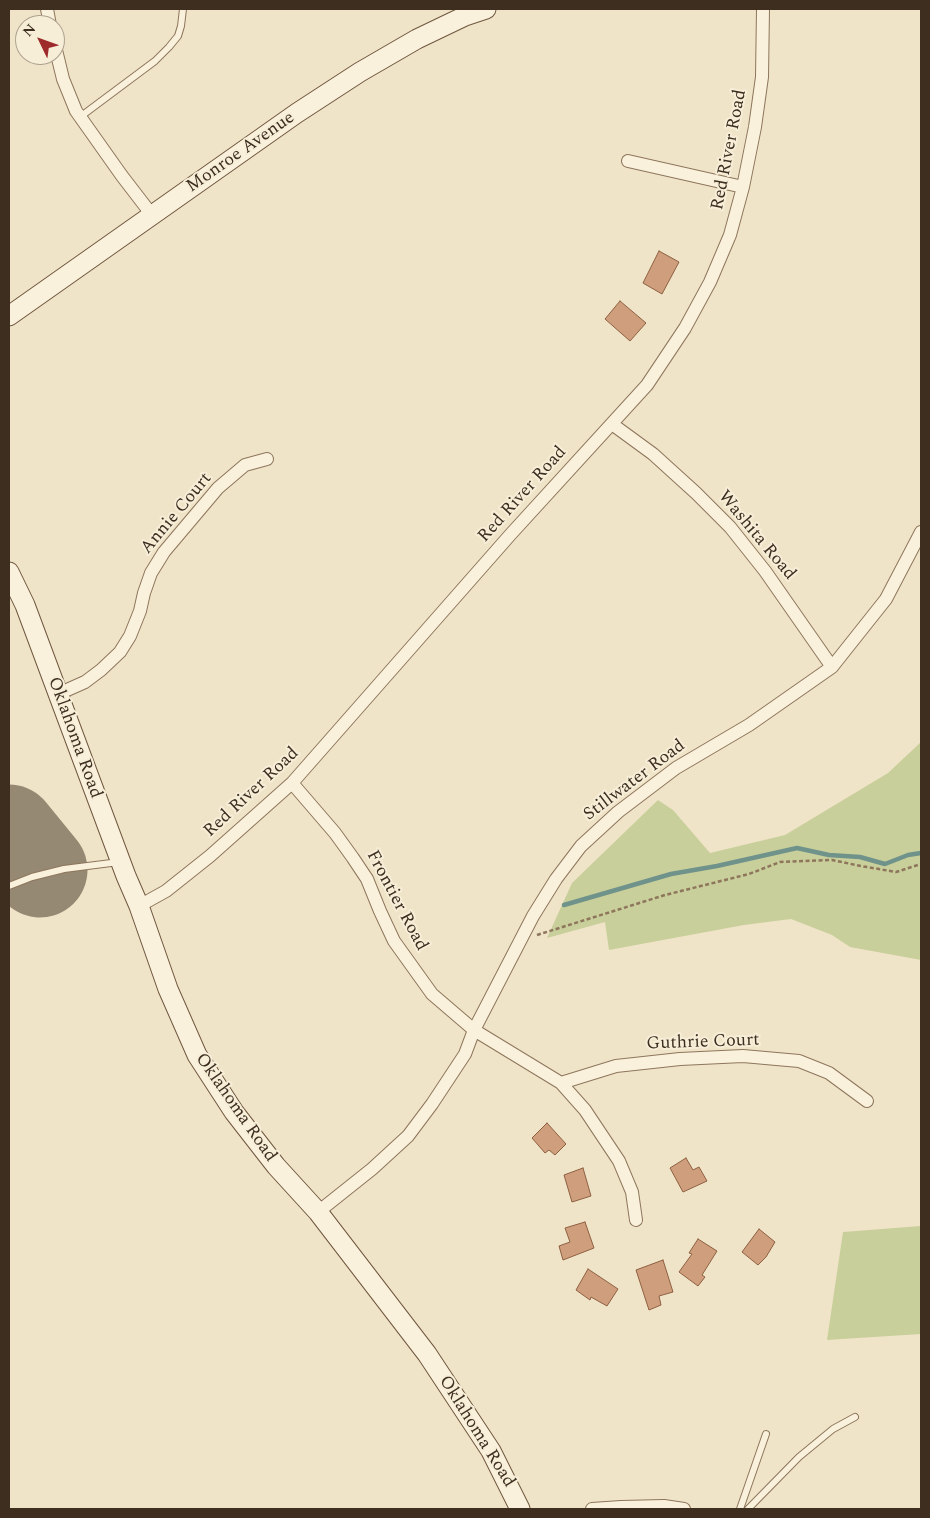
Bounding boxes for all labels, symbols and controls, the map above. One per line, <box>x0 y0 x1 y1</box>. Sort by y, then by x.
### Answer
north arrow <box>15 15 65 65</box>
text: N <box>18 19 41 42</box>
street label: Red River Road <box>708 88 752 212</box>
street label: Monroe Avenue <box>183 108 299 198</box>
street label: Red River Road <box>474 442 572 548</box>
street label: Annie Court <box>137 469 217 559</box>
street label: Washita Road <box>712 487 800 585</box>
street label: Oklahoma Road <box>42 674 106 802</box>
street label: Stillwater Road <box>580 736 690 826</box>
street label: Red River Road <box>200 743 304 843</box>
street label: Frontier Road <box>360 847 432 955</box>
street label: Guthrie Court <box>646 1030 760 1056</box>
street label: Oklahoma Road <box>189 1049 281 1167</box>
street label: Oklahoma Road <box>433 1372 519 1492</box>

